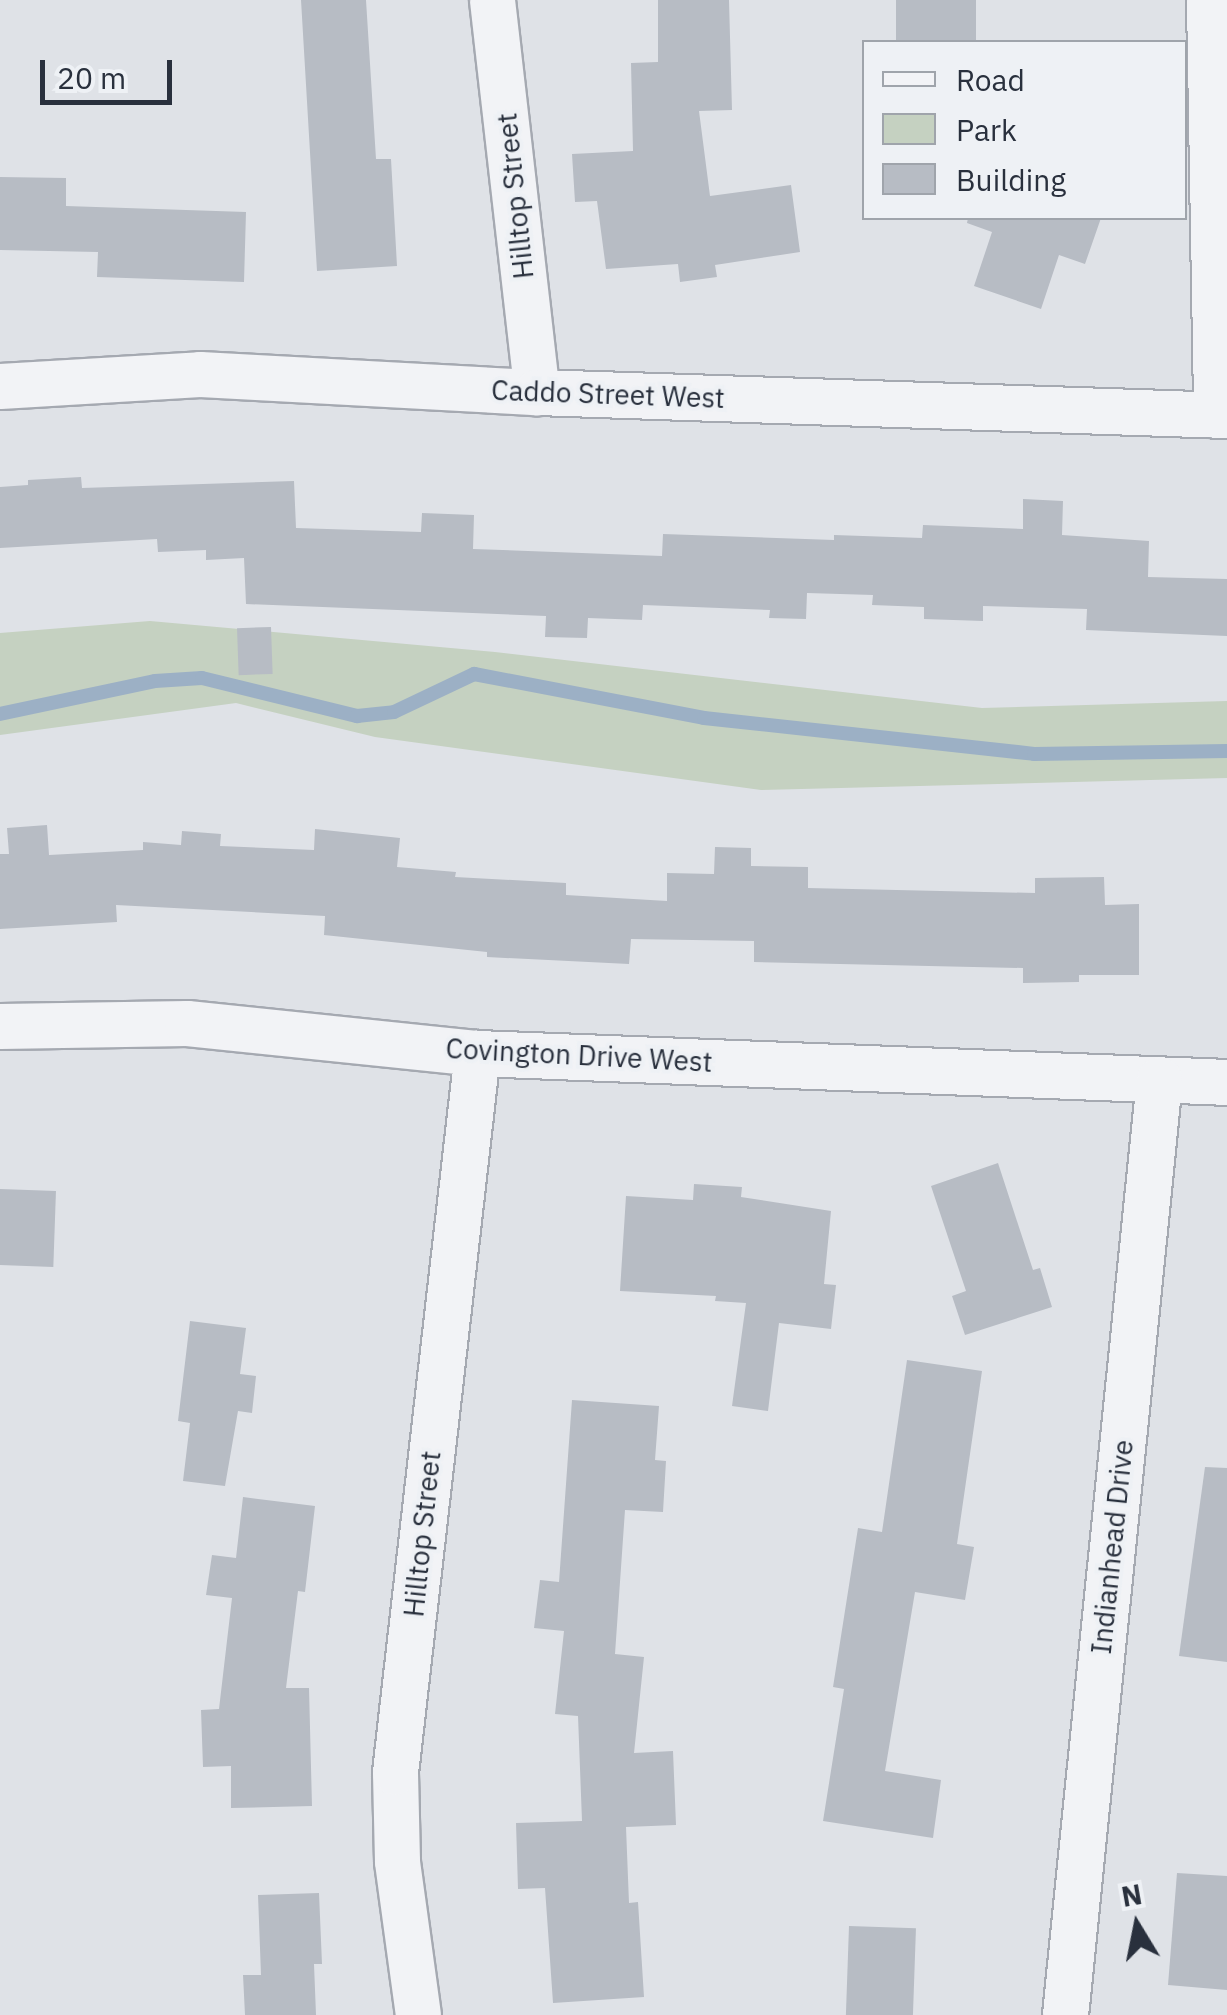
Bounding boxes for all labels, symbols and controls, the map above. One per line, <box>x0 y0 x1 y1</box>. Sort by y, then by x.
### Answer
scale bar <box>45 40 178 102</box>
legend <box>862 40 1187 220</box>
text: 20 m <box>57 58 126 97</box>
text: Road <box>956 60 1025 99</box>
text: Park <box>956 110 1017 149</box>
street label: Hilltop Street <box>490 111 540 281</box>
text: Building <box>956 160 1066 199</box>
street label: Caddo Street West <box>491 373 725 415</box>
street label: Covington Drive West <box>445 1031 713 1079</box>
street label: Indianhead Drive <box>1084 1438 1140 1656</box>
street label: Hilltop Street <box>397 1449 447 1619</box>
north arrow <box>1087 1875 1187 1975</box>
text: N <box>1119 1875 1145 1915</box>

